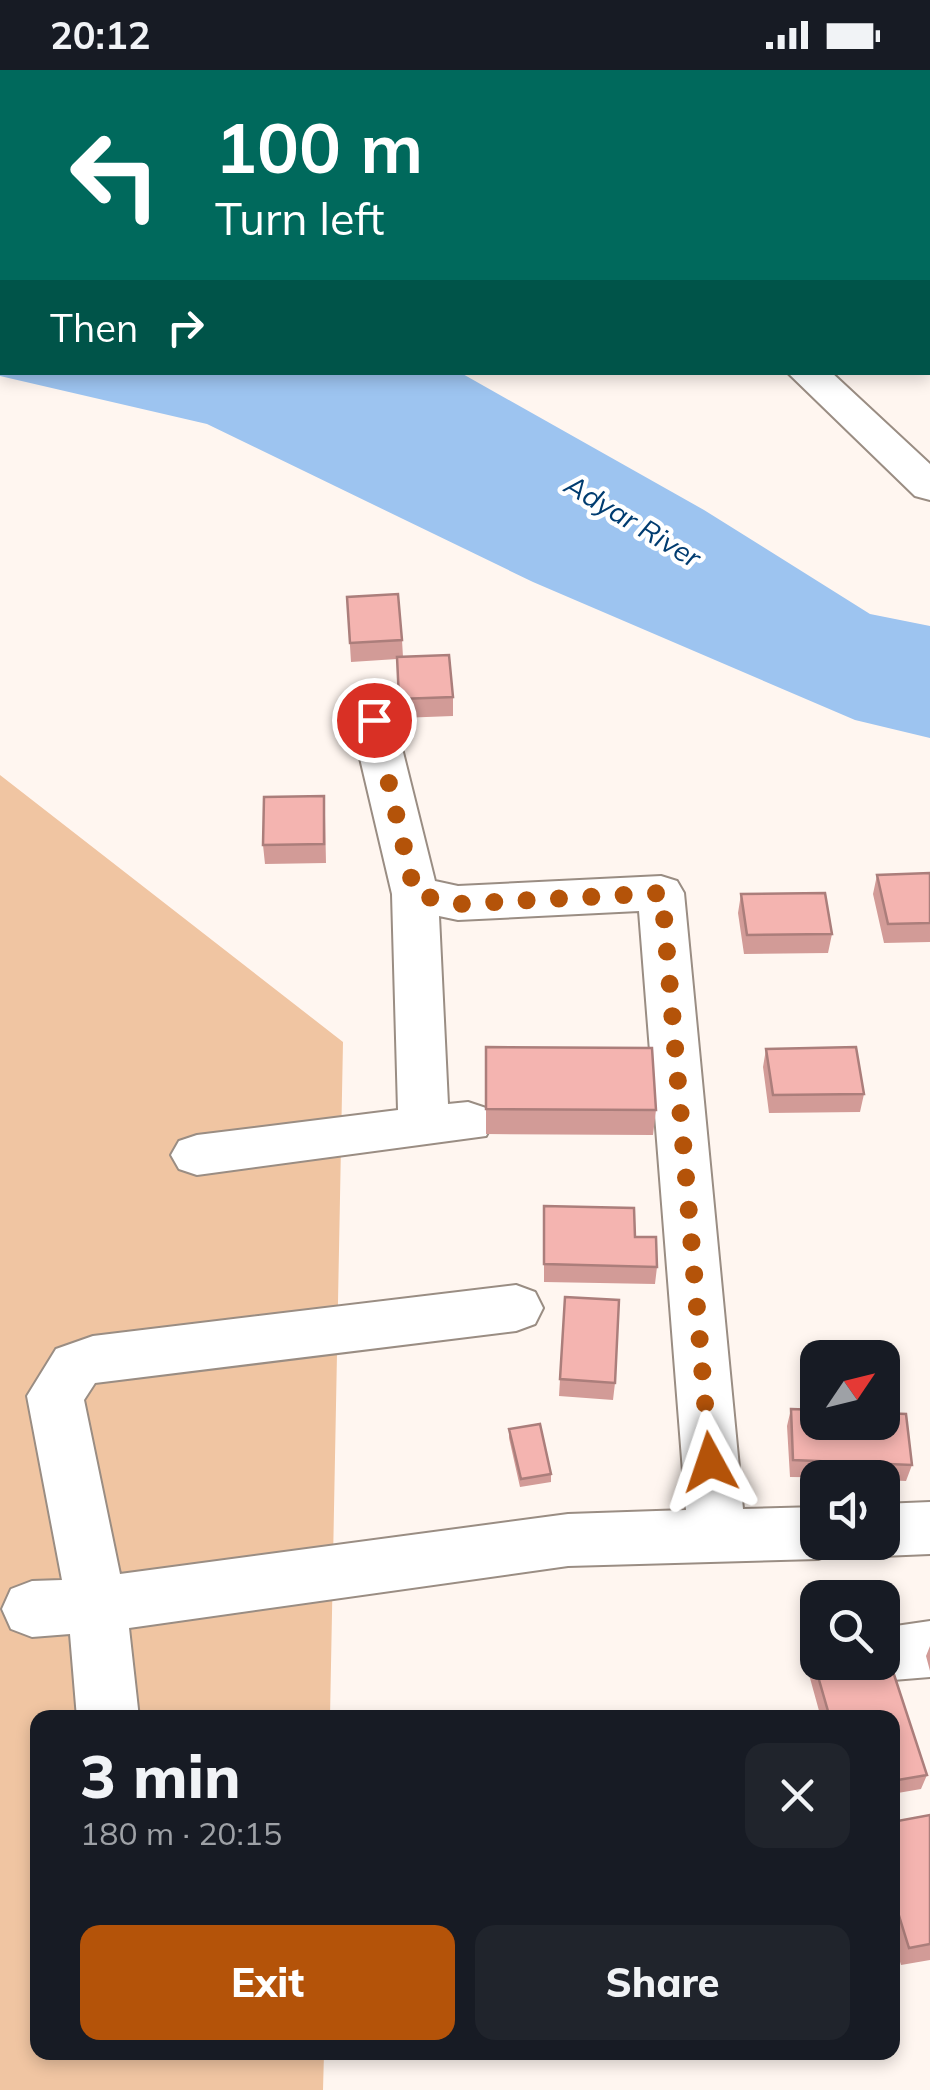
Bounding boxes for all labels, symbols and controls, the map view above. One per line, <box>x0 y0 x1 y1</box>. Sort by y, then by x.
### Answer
text: 20:12 <box>50 11 151 59</box>
text: 100 m <box>215 103 423 191</box>
icon: left <box>50 110 180 240</box>
text: Turn left <box>215 190 384 246</box>
icon: right <box>158 300 213 355</box>
text: Then <box>50 304 138 352</box>
water label: Adyar River <box>558 466 709 576</box>
pin <box>332 678 417 763</box>
icon: arrive <box>347 693 402 748</box>
north arrow <box>800 1340 900 1440</box>
map controls <box>800 1340 900 1680</box>
position arrow <box>658 1410 762 1514</box>
button: sound <box>800 1460 900 1560</box>
button: search <box>800 1580 900 1680</box>
text: 3 min <box>80 1738 241 1813</box>
button: close <box>745 1743 850 1848</box>
text: 180 m · 20:15 <box>80 1813 282 1853</box>
button: Exit <box>80 1925 455 2040</box>
button: Share <box>475 1925 850 2040</box>

